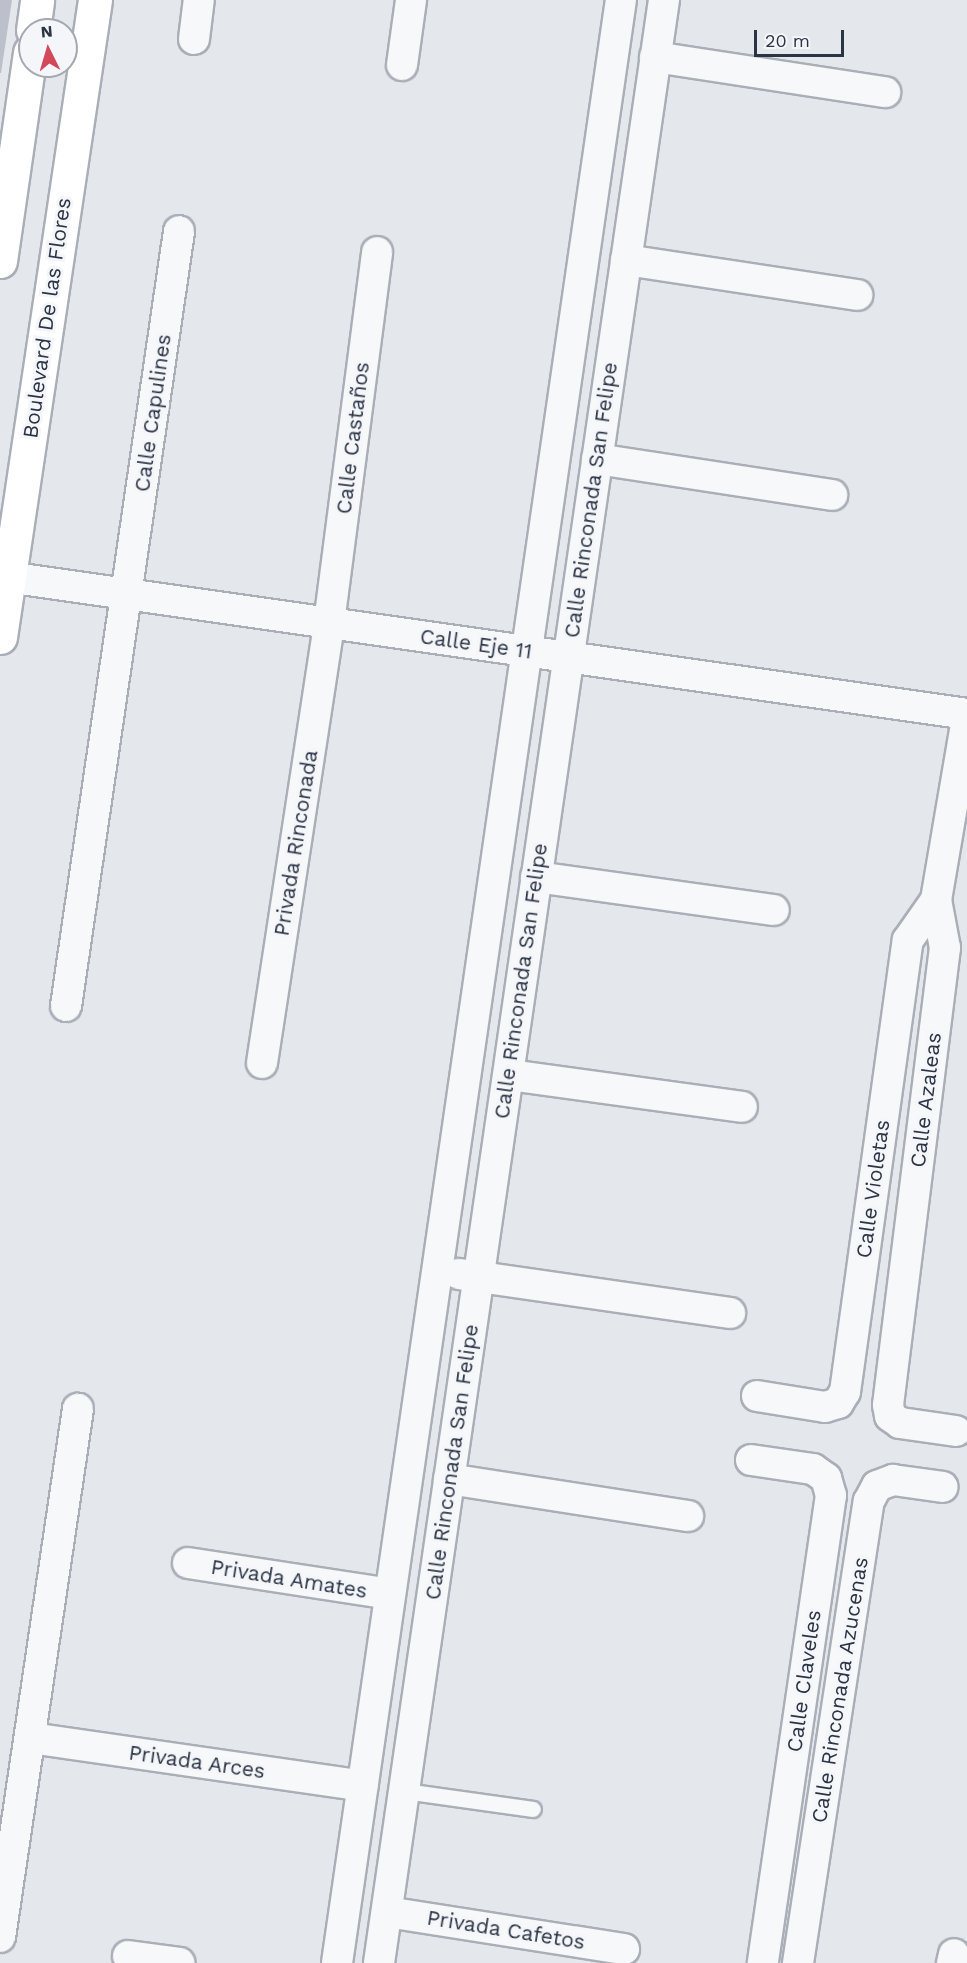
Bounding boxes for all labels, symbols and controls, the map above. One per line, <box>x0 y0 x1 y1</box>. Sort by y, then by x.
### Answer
north arrow <box>18 18 78 78</box>
scale bar <box>757 18 847 56</box>
text: N <box>40 22 53 42</box>
text: 20 m <box>765 30 810 51</box>
street label: Boulevard De las Flores <box>18 196 76 440</box>
street label: Calle Capulines <box>129 333 177 493</box>
street label: Calle Castaños <box>331 360 375 516</box>
street label: Calle Rinconada San Felipe <box>559 360 623 640</box>
street label: Calle Eje 11 <box>418 624 534 664</box>
street label: Privada Rinconada <box>269 748 323 938</box>
street label: Calle Rinconada San Felipe <box>489 841 553 1121</box>
street label: Calle Azaleas <box>905 1031 947 1169</box>
street label: Calle Violetas <box>851 1118 895 1260</box>
street label: Calle Rinconada San Felipe <box>420 1322 484 1602</box>
street label: Privada Amates <box>208 1554 370 1604</box>
street label: Calle Rinconada Azucenas <box>806 1555 874 1825</box>
street label: Calle Claveles <box>782 1608 826 1754</box>
street label: Privada Arces <box>127 1740 267 1784</box>
street label: Privada Cafetos <box>425 1905 587 1955</box>

